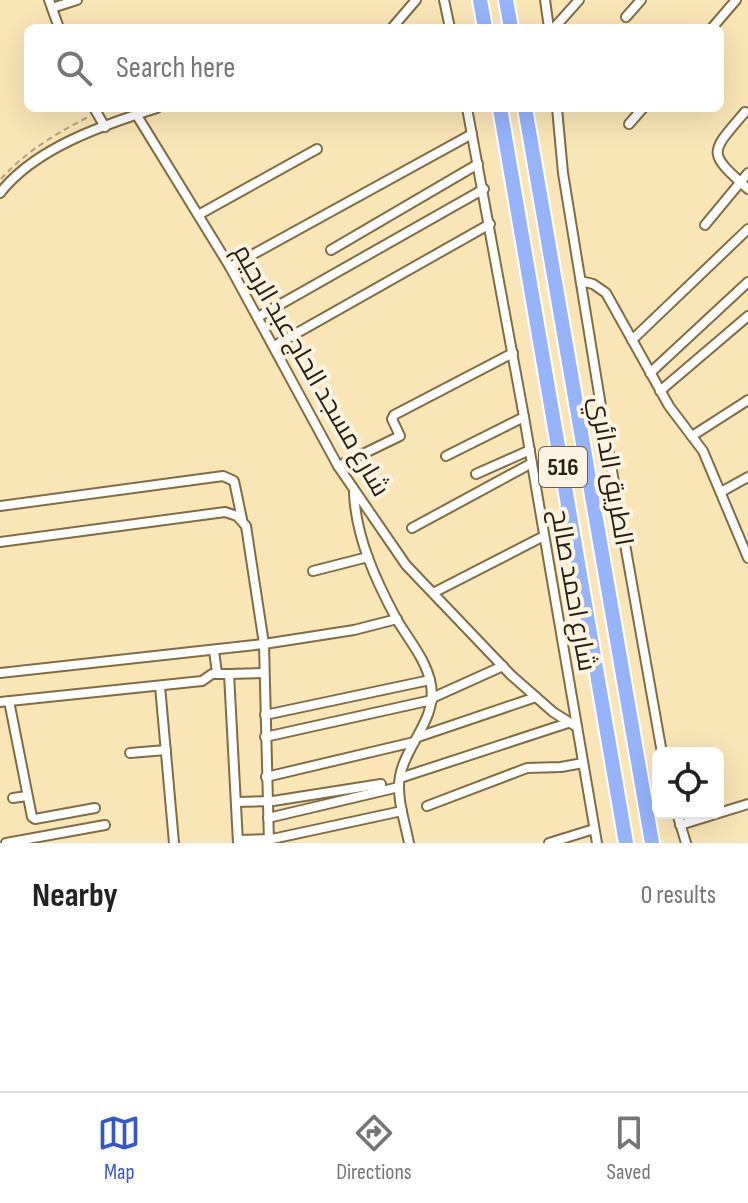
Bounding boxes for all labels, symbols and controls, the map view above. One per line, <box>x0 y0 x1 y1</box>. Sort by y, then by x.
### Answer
search box <box>24 24 724 112</box>
icon: search <box>52 46 96 90</box>
text: Search here <box>116 50 235 86</box>
street label: شارع مسجد الحاج عبد الرحيم <box>225 239 396 503</box>
street label: الطريق الدائري <box>579 394 639 549</box>
road number: 516 <box>539 447 587 487</box>
street label: شارع احمد صالح <box>543 507 602 674</box>
map controls <box>652 747 724 819</box>
button: locate <box>652 747 724 819</box>
text: Nearby <box>32 875 118 916</box>
text: 0 results <box>641 880 716 911</box>
tab: Map <box>97 1111 141 1186</box>
tab: Directions <box>336 1111 412 1186</box>
tab: Saved <box>607 1111 651 1186</box>

